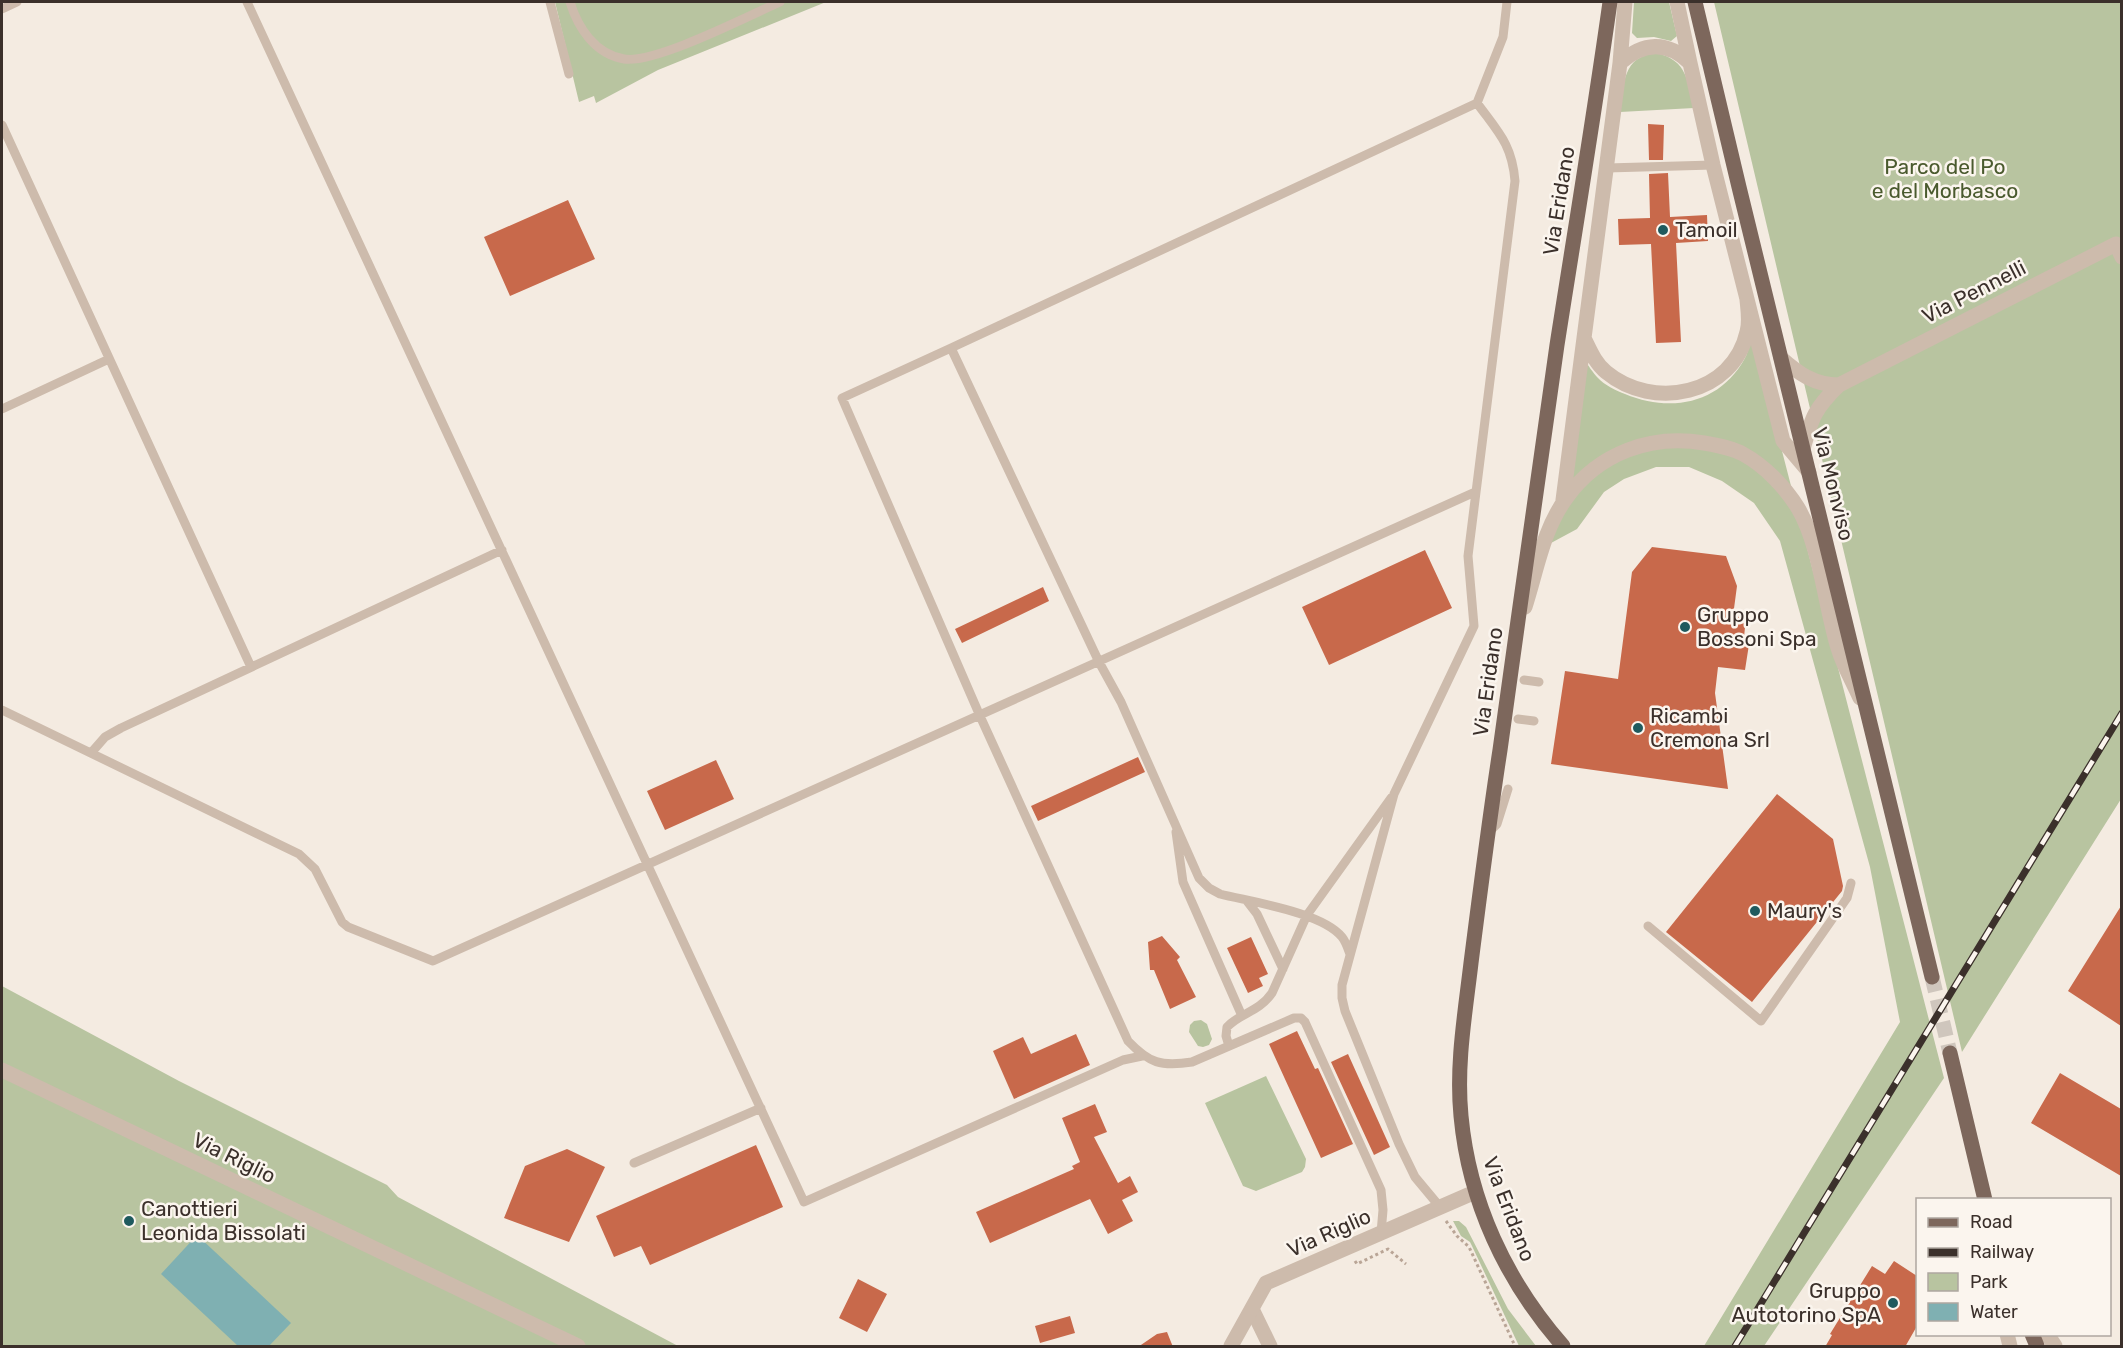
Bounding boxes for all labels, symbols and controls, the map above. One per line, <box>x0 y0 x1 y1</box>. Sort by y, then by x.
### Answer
street label: Via Eridano <box>1538 145 1579 257</box>
park label: Parco del Po e del Morbasco <box>1872 154 2018 203</box>
place label: Tamoil <box>1675 217 1738 242</box>
marker: Tamoil <box>1656 223 1670 237</box>
street label: Via Pennelli <box>1918 255 2030 328</box>
street label: Via Monviso <box>1807 425 1860 543</box>
place label: Gruppo Bossoni Spa <box>1697 602 1817 651</box>
marker: Gruppo Bossoni Spa <box>1678 620 1692 634</box>
street label: Via Eridano <box>1467 626 1508 738</box>
place label: Ricambi Cremona Srl <box>1650 703 1770 752</box>
marker: Ricambi Cremona Srl <box>1631 721 1645 735</box>
place label: Maury's <box>1767 898 1842 923</box>
marker: Maury's <box>1748 904 1762 918</box>
street label: Via Riglio <box>189 1127 280 1188</box>
street label: Via Eridano <box>1478 1153 1541 1265</box>
place label: Canottieri Leonida Bissolati <box>141 1196 306 1245</box>
legend <box>1916 1198 2111 1336</box>
street label: Via Riglio <box>1283 1203 1375 1262</box>
text: Road <box>1970 1211 2013 1233</box>
marker: Canottieri Leonida Bissolati <box>122 1214 136 1228</box>
text: Railway <box>1970 1241 2034 1263</box>
text: Park <box>1970 1271 2008 1293</box>
place label: Gruppo Autotorino SpA <box>1731 1278 1881 1327</box>
marker: Gruppo Autotorino SpA <box>1886 1296 1900 1310</box>
text: Water <box>1970 1301 2018 1323</box>

